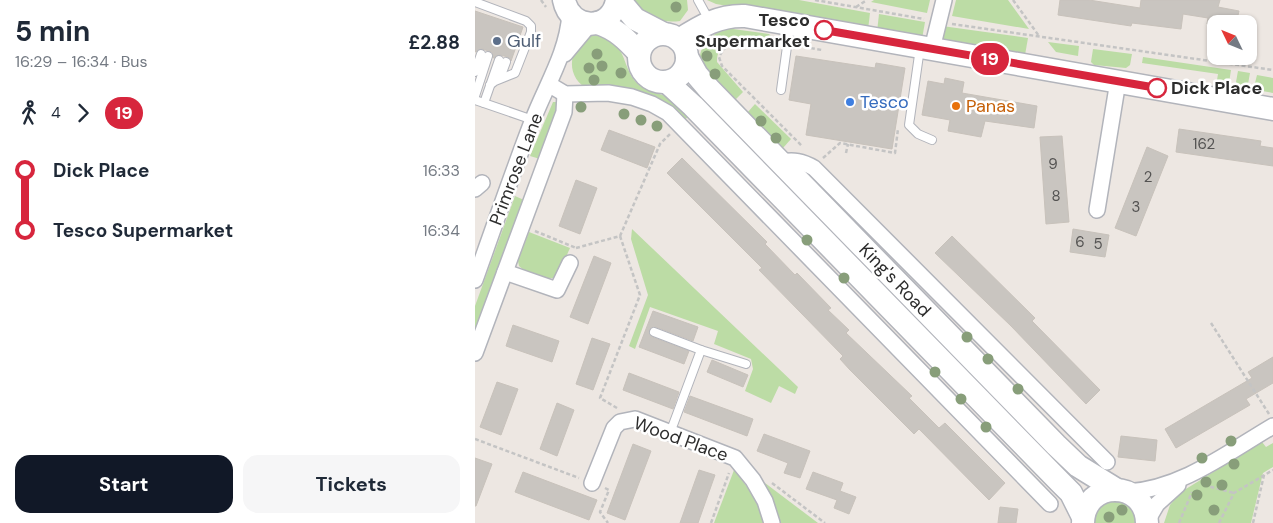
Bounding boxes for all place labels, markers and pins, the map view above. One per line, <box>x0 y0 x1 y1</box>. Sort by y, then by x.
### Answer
place label: Tesco Supermarket <box>695 8 810 53</box>
marker: Tesco Supermarket <box>814 20 834 40</box>
place label: Gulf <box>507 29 541 53</box>
marker: Gulf <box>491 35 503 47</box>
place label: Dick Place <box>1171 76 1263 100</box>
marker: Dick Place <box>1147 78 1167 98</box>
place label: Tesco <box>860 90 909 114</box>
place label: Panas <box>966 94 1015 118</box>
marker: Tesco <box>844 96 856 108</box>
marker: Panas <box>950 100 962 112</box>

